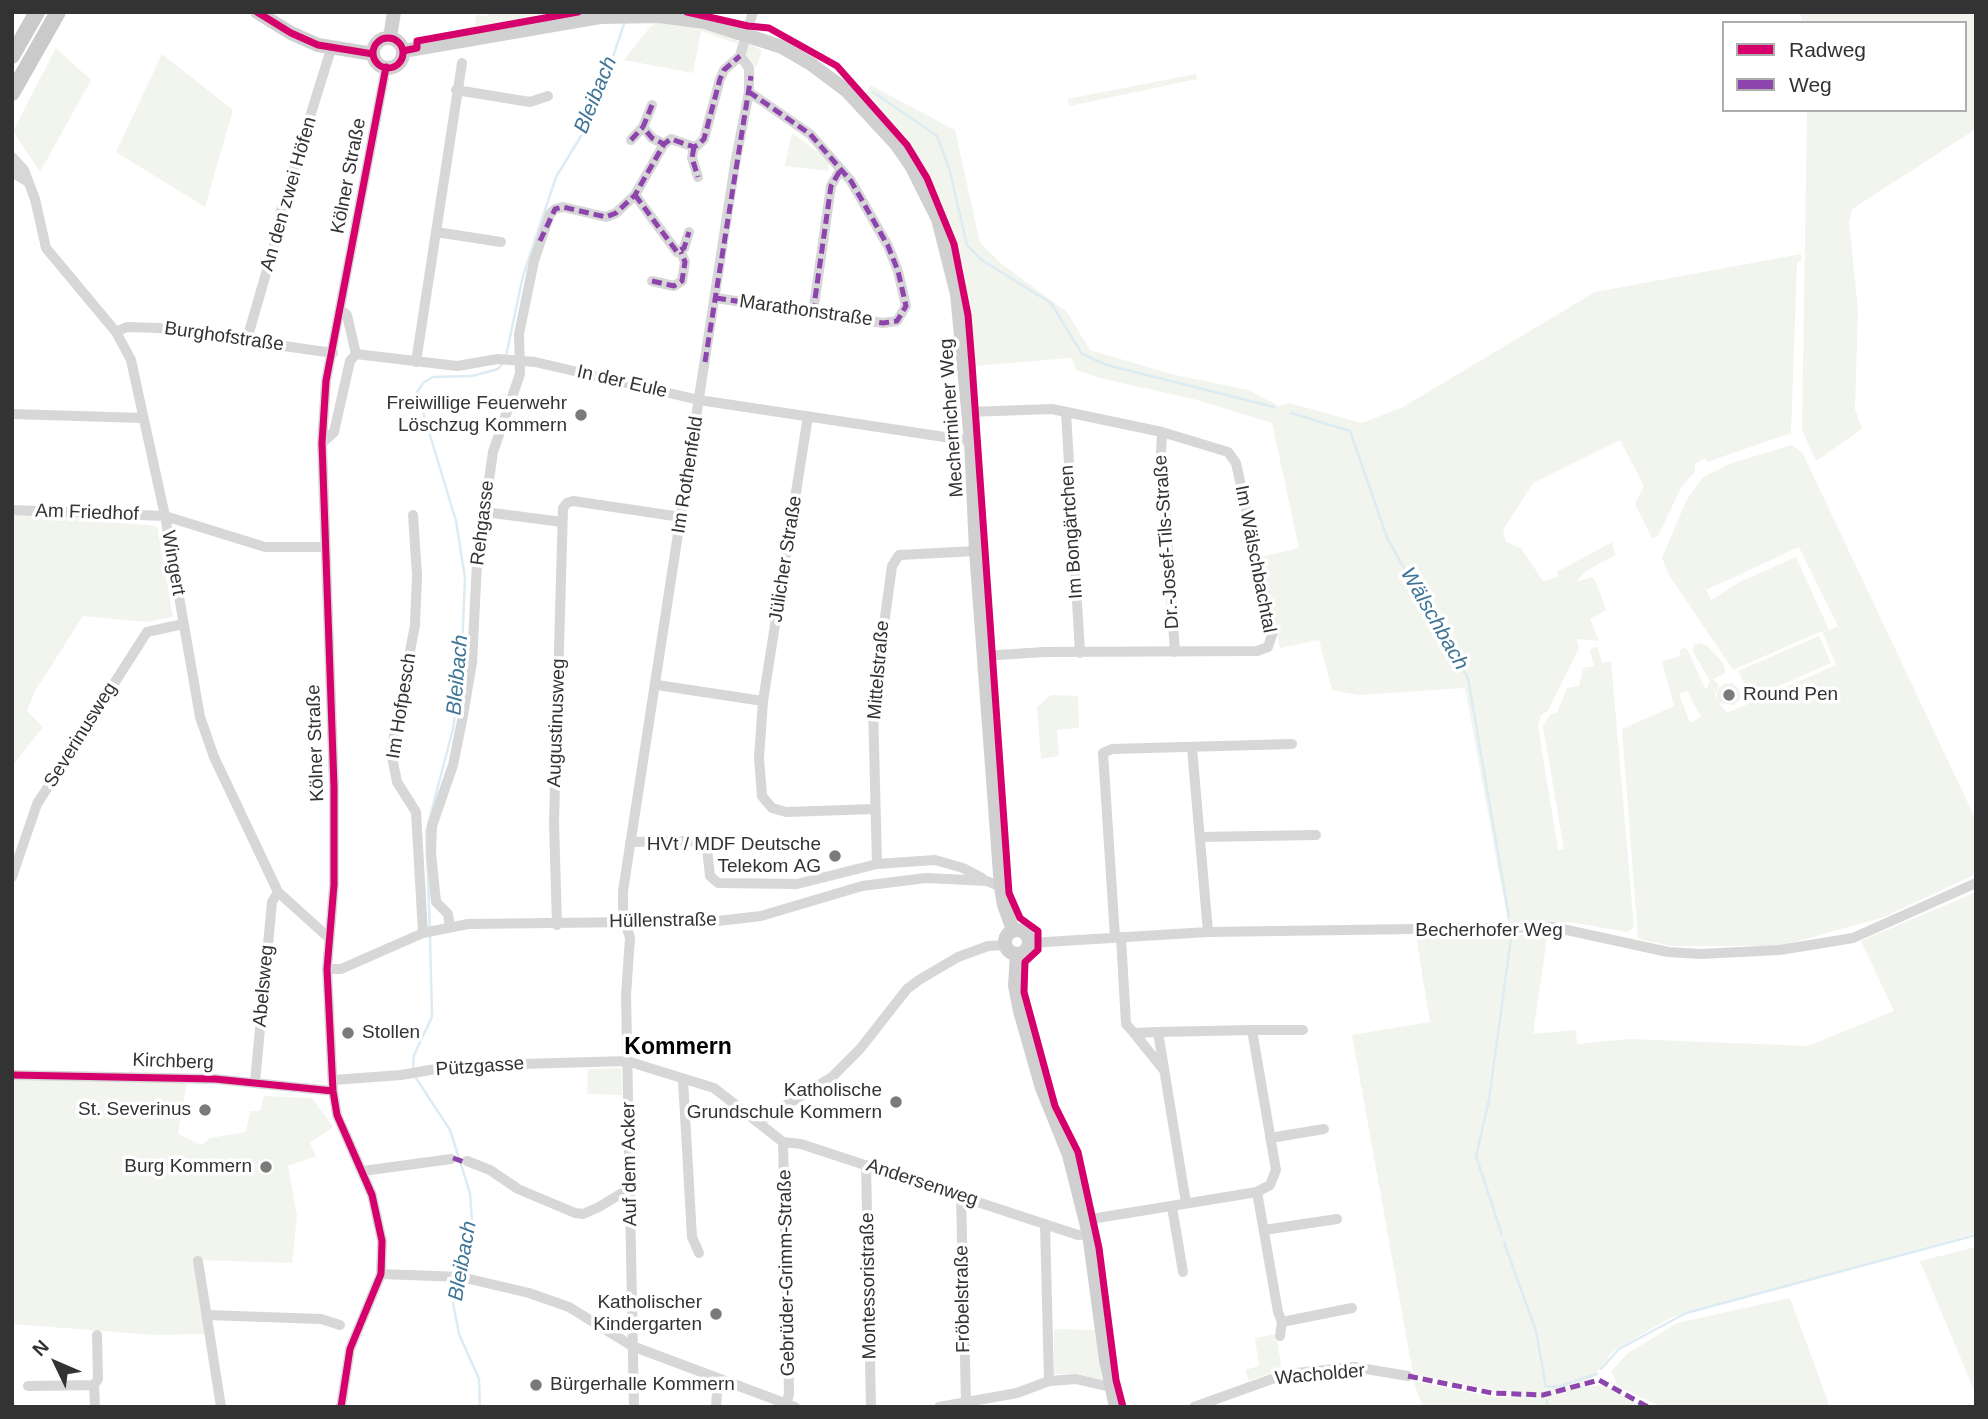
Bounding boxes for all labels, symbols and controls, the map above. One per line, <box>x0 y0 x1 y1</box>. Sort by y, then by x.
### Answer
legend <box>1722 21 1967 112</box>
text: Radweg <box>1789 38 1866 61</box>
water label: Bleibach <box>569 53 623 137</box>
text: Weg <box>1789 73 1832 96</box>
street label: An den zwei Höfen <box>256 114 322 274</box>
street label: Kölner Straße <box>327 116 371 236</box>
street label: Marathonstraße <box>738 290 874 332</box>
street label: Burghofstraße <box>163 317 285 357</box>
street label: Mechernicher Weg <box>935 338 969 498</box>
street label: In der Eule <box>575 361 669 403</box>
place label: Freiwillige Feuerwehr Löschzug Kommern <box>386 393 567 437</box>
marker: Freiwillige Feuerwehr Löschzug Kommern <box>573 407 589 423</box>
street label: Im Rothenfeld <box>667 415 709 535</box>
street label: Dr.-Josef-Tils-Straße <box>1150 454 1184 630</box>
street label: Im Bongärtchen <box>1056 464 1088 600</box>
street label: Rehgasse <box>466 479 500 567</box>
street label: Im Wälschbachtal <box>1230 483 1280 635</box>
street label: Jülicher Straße <box>765 494 807 624</box>
street label: Am Friedhof <box>35 500 139 526</box>
street label: Wingert <box>156 529 190 597</box>
water label: Wälschbach <box>1394 563 1474 675</box>
street label: Mittelstraße <box>863 620 895 720</box>
water label: Bleibach <box>442 634 474 716</box>
street label: Im Hofpesch <box>382 652 422 760</box>
street label: Augustinusweg <box>543 658 571 788</box>
street label: Severinusweg <box>40 678 122 792</box>
street label: Kölner Straße <box>303 684 329 802</box>
place label: Round Pen <box>1743 684 1838 706</box>
marker: Round Pen <box>1721 687 1737 703</box>
place label: HVt / MDF Deutsche Telekom AG <box>647 834 821 878</box>
marker: HVt / MDF Deutsche Telekom AG <box>827 848 843 864</box>
street label: Hüllenstraße <box>609 909 717 933</box>
street label: Becherhofer Weg <box>1415 920 1563 942</box>
street label: Abelsweg <box>249 944 279 1028</box>
place label: Stollen <box>362 1022 420 1044</box>
marker: Stollen <box>340 1025 356 1041</box>
district label: Kommern <box>624 1034 732 1062</box>
street label: Kirchberg <box>132 1049 214 1075</box>
street label: Pützgasse <box>435 1053 525 1081</box>
place label: Katholische Grundschule Kommern <box>687 1080 882 1124</box>
marker: Katholische Grundschule Kommern <box>888 1094 904 1110</box>
place label: St. Severinus <box>78 1099 191 1121</box>
marker: St. Severinus <box>197 1102 213 1118</box>
street label: Auf dem Acker <box>618 1102 642 1226</box>
street label: Andersenweg <box>863 1154 981 1212</box>
place label: Burg Kommern <box>124 1156 252 1178</box>
marker: Burg Kommern <box>258 1159 274 1175</box>
street label: Gebrüder-Grimm-Straße <box>774 1169 800 1377</box>
street label: Montessoristraße <box>856 1212 882 1360</box>
water label: Bleibach <box>444 1219 482 1303</box>
street label: Fröbelstraße <box>951 1245 975 1353</box>
place label: Katholischer Kindergarten <box>593 1292 702 1336</box>
marker: Katholischer Kindergarten <box>708 1306 724 1322</box>
north arrow <box>21 1328 91 1398</box>
text: N <box>28 1336 53 1360</box>
street label: Wacholder <box>1274 1360 1366 1390</box>
place label: Bürgerhalle Kommern <box>550 1374 735 1396</box>
marker: Bürgerhalle Kommern <box>528 1377 544 1393</box>

